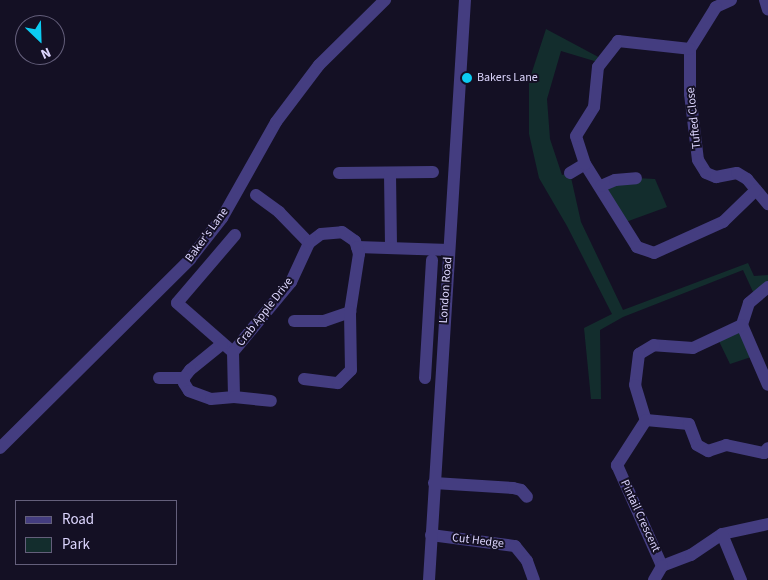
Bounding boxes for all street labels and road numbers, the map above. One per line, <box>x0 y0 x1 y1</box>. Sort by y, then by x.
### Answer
street label: Tufted Close <box>684 87 704 149</box>
street label: Baker's Lane <box>183 205 231 265</box>
street label: London Road <box>436 256 456 324</box>
street label: Crab Apple Drive <box>234 275 296 349</box>
street label: Pintail Crescent <box>617 478 663 554</box>
street label: Cut Hedge <box>451 531 505 551</box>

